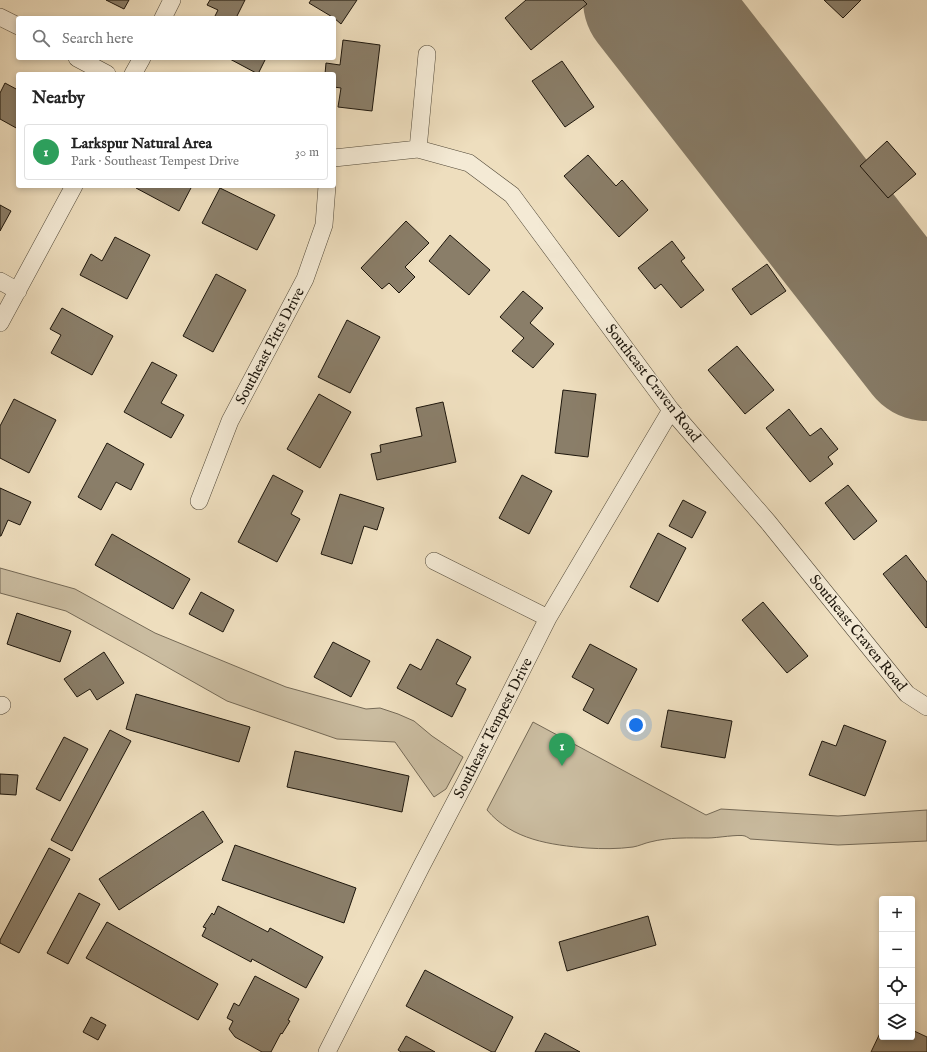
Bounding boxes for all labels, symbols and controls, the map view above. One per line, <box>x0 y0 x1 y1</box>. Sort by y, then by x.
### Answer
search box <box>16 16 336 60</box>
icon: search <box>30 27 52 49</box>
text: Search here <box>62 29 133 48</box>
text: Nearby <box>32 88 85 109</box>
text: Larkspur Natural Area <box>71 134 212 153</box>
text: 1 <box>44 144 48 161</box>
text: 30 m <box>295 144 319 161</box>
text: Park · Southeast Tempest Drive <box>71 153 239 170</box>
street label: Southeast Pitts Drive <box>231 284 309 408</box>
street label: Southeast Craven Road <box>601 320 706 447</box>
street label: Southeast Craven Road <box>805 571 912 696</box>
street label: Southeast Tempest Drive <box>449 654 537 802</box>
your location <box>626 715 646 735</box>
pin: 1 <box>549 733 575 766</box>
map controls <box>879 896 915 1040</box>
button: + <box>879 896 915 932</box>
button: − <box>879 932 915 968</box>
button: locate <box>879 968 915 1004</box>
button: layers <box>879 1004 915 1040</box>

